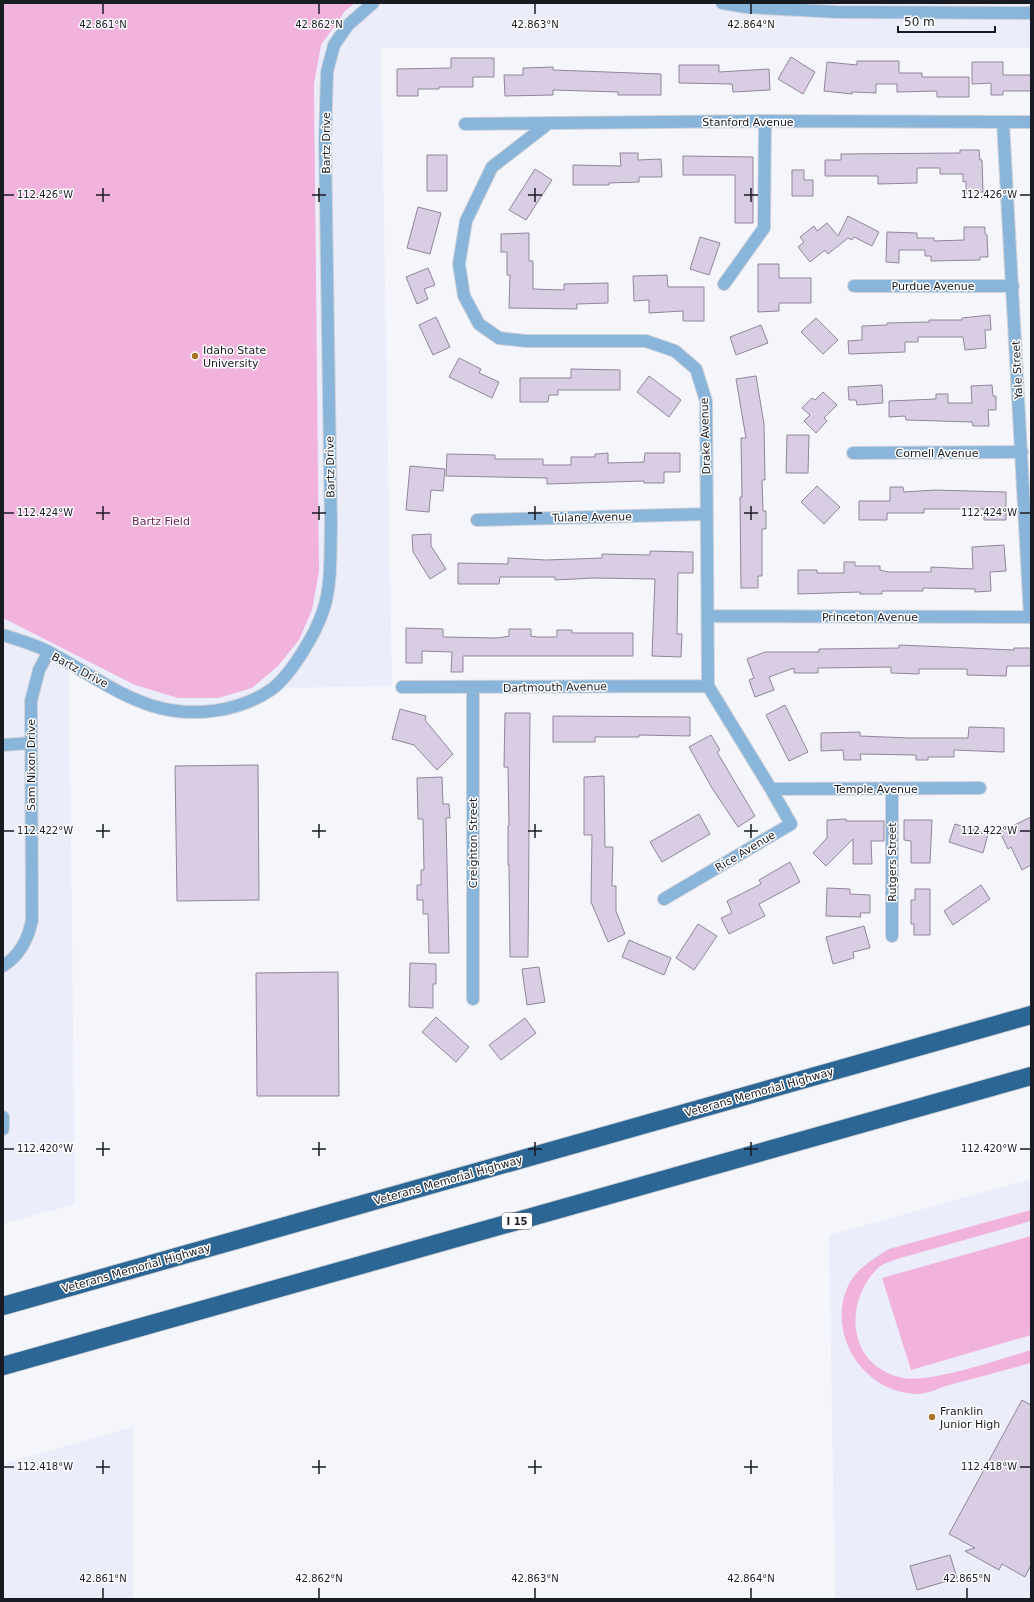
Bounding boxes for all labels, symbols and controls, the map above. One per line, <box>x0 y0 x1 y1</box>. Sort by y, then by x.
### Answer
scale bar <box>898 8 995 34</box>
text: 50 m <box>904 15 935 29</box>
text: 42.861°N <box>79 19 127 30</box>
text: 42.862°N <box>295 19 343 30</box>
text: 42.863°N <box>511 19 559 30</box>
text: 42.864°N <box>727 19 775 30</box>
street label: Bartz Drive <box>320 112 333 174</box>
street label: Stanford Avenue <box>702 116 794 129</box>
text: 112.426°W <box>17 189 73 200</box>
text: 112.426°W <box>961 189 1017 200</box>
street label: Purdue Avenue <box>892 280 975 293</box>
street label: Yale Street <box>1009 340 1026 401</box>
place label: Idaho State University <box>203 344 267 370</box>
marker: Idaho State University <box>190 351 200 361</box>
street label: Drake Avenue <box>698 397 713 475</box>
street label: Bartz Drive <box>323 436 338 498</box>
street label: Cornell Avenue <box>896 447 979 460</box>
text: 112.424°W <box>17 507 73 518</box>
text: 112.424°W <box>961 507 1017 518</box>
street label: Tulane Avenue <box>551 510 632 525</box>
park label: Bartz Field <box>132 515 190 528</box>
street label: Princeton Avenue <box>822 611 918 624</box>
street label: Bartz Drive <box>49 650 110 691</box>
street label: Dartmouth Avenue <box>503 680 607 695</box>
street label: Sam Nixon Drive <box>25 719 38 811</box>
street label: Temple Avenue <box>833 783 918 796</box>
street label: Creighton Street <box>467 797 480 888</box>
street label: Rutgers Street <box>886 822 899 902</box>
text: 112.422°W <box>17 825 73 836</box>
text: 112.422°W <box>961 825 1017 836</box>
street label: Rice Avenue <box>713 828 778 874</box>
street label: Veterans Memorial Highway <box>683 1065 835 1120</box>
text: 112.420°W <box>17 1143 73 1154</box>
text: 112.420°W <box>961 1143 1017 1154</box>
street label: Veterans Memorial Highway <box>372 1153 524 1208</box>
road number: I 15 <box>502 1213 532 1229</box>
street label: Veterans Memorial Highway <box>60 1241 212 1296</box>
place label: Franklin Junior High <box>939 1405 1000 1431</box>
marker: Franklin Junior High <box>927 1412 937 1422</box>
text: 112.418°W <box>17 1461 73 1472</box>
text: 112.418°W <box>961 1461 1017 1472</box>
text: 42.861°N <box>79 1573 127 1584</box>
text: 42.862°N <box>295 1573 343 1584</box>
text: 42.863°N <box>511 1573 559 1584</box>
text: 42.864°N <box>727 1573 775 1584</box>
text: 42.865°N <box>943 1573 991 1584</box>

